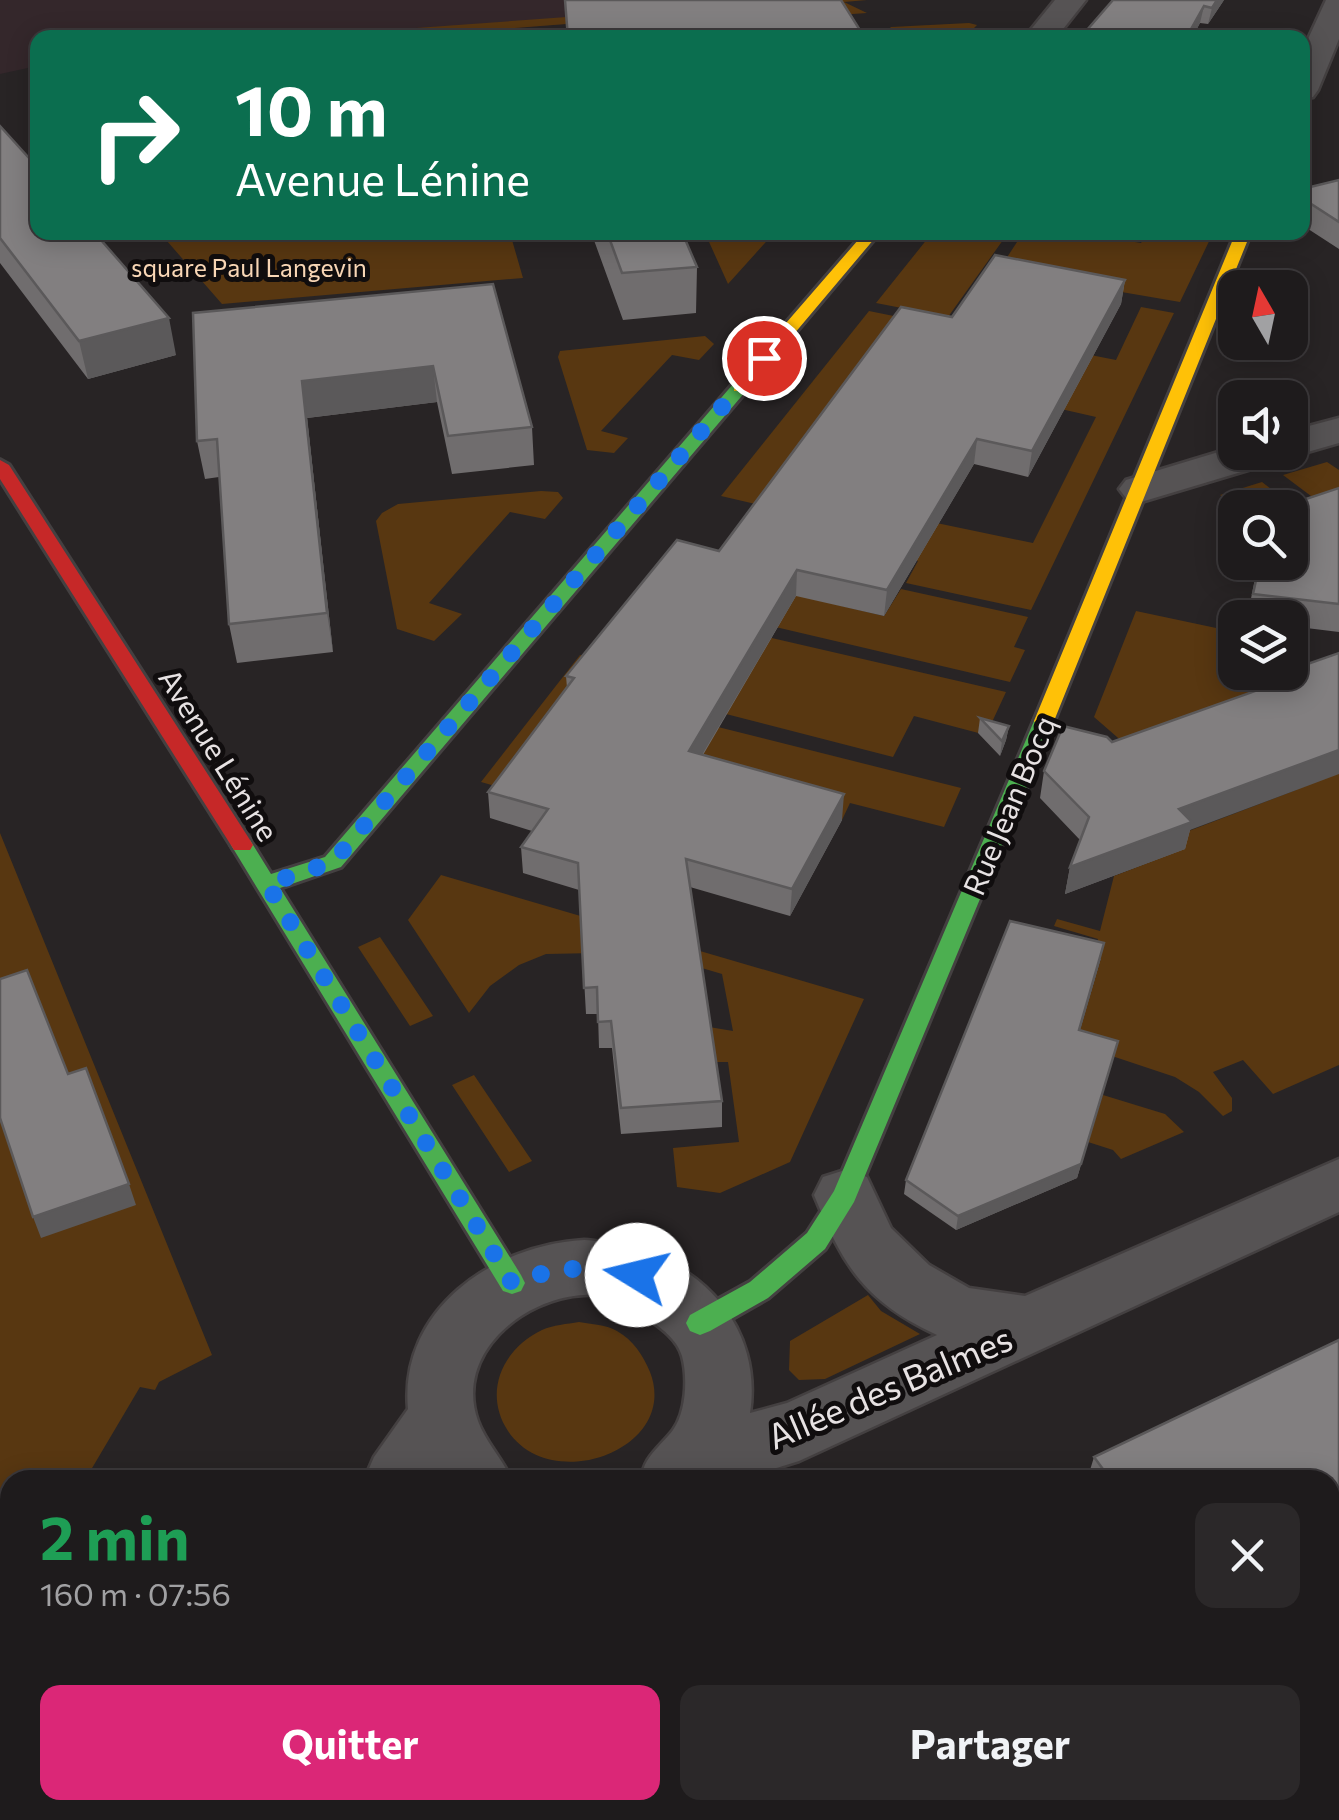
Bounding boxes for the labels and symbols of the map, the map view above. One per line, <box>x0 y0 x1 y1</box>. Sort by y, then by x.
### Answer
park label: square Paul Langevin <box>131 252 367 282</box>
north arrow <box>1218 270 1308 360</box>
pin <box>722 316 807 401</box>
street label: Avenue Lénine <box>152 661 288 847</box>
street label: Rue Jean Bocq <box>954 710 1062 900</box>
position arrow <box>585 1223 689 1327</box>
street label: Allée des Balmes <box>760 1315 1018 1457</box>

